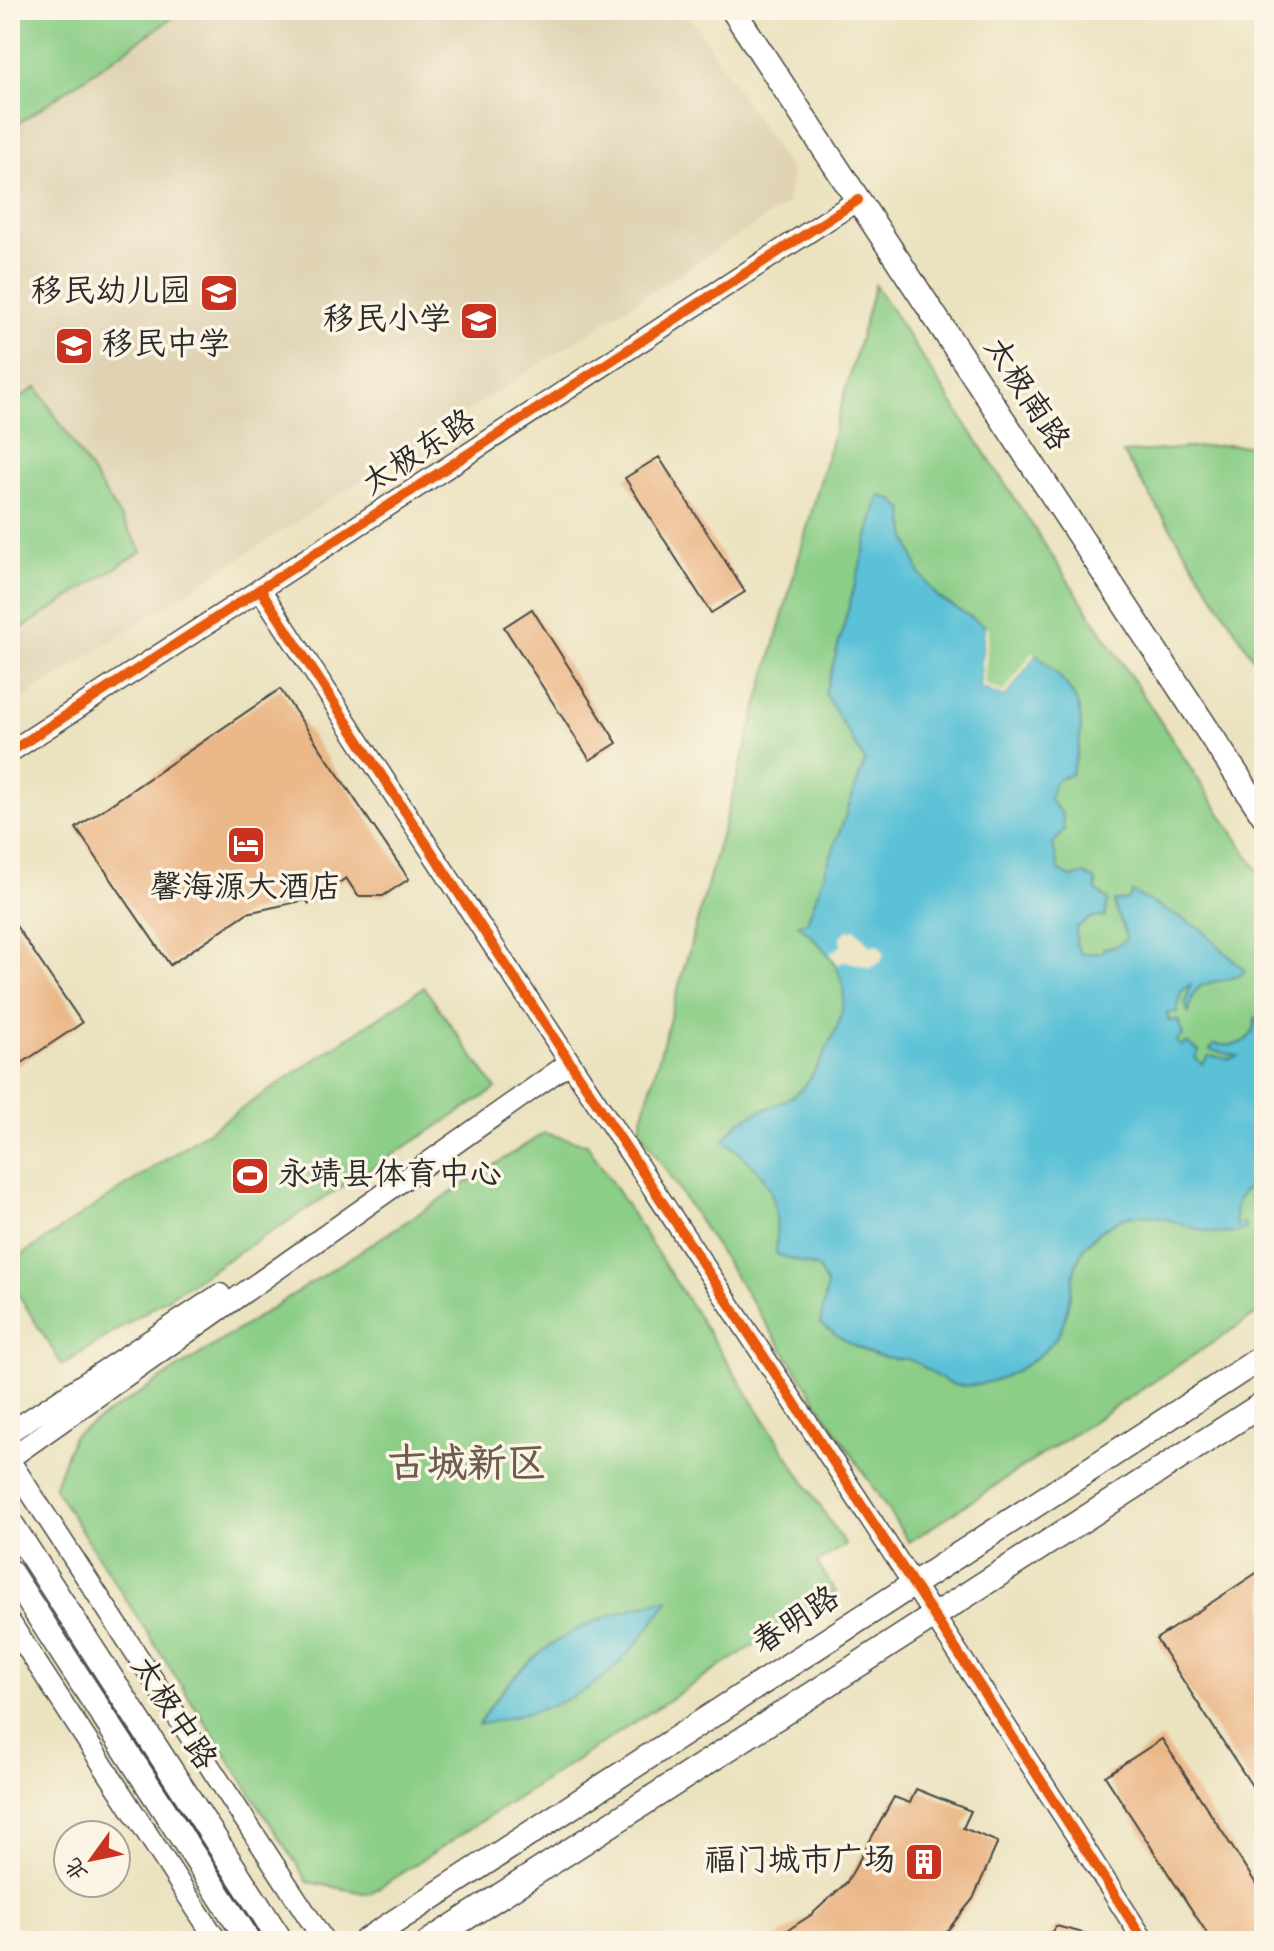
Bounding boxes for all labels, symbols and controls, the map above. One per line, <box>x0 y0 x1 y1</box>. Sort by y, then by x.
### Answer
place label: 移民幼儿园 <box>31 270 191 317</box>
school or university icon: 移民幼儿园 <box>198 272 240 314</box>
place label: 移民小学 <box>323 298 451 345</box>
school or university icon: 移民小学 <box>458 300 500 342</box>
place label: 移民中学 <box>102 323 230 370</box>
school or university icon: 移民中学 <box>53 325 95 367</box>
street label: 太极南路 <box>970 329 1080 461</box>
street label: 太极东路 <box>354 399 486 509</box>
hotel icon: 馨海源大酒店 <box>225 824 267 866</box>
place label: 馨海源大酒店 <box>150 866 342 913</box>
place label: 永靖县体育中心 <box>278 1153 502 1200</box>
sports icon: 永靖县体育中心 <box>229 1155 271 1197</box>
district label: 古城新区 <box>387 1437 547 1496</box>
street label: 春明路 <box>744 1576 850 1668</box>
street label: 太极中路 <box>117 1648 227 1780</box>
north arrow <box>52 1819 132 1899</box>
place label: 福门城市广场 <box>704 1839 896 1886</box>
building icon: 福门城市广场 <box>903 1841 945 1883</box>
text: 北 <box>58 1850 97 1886</box>

